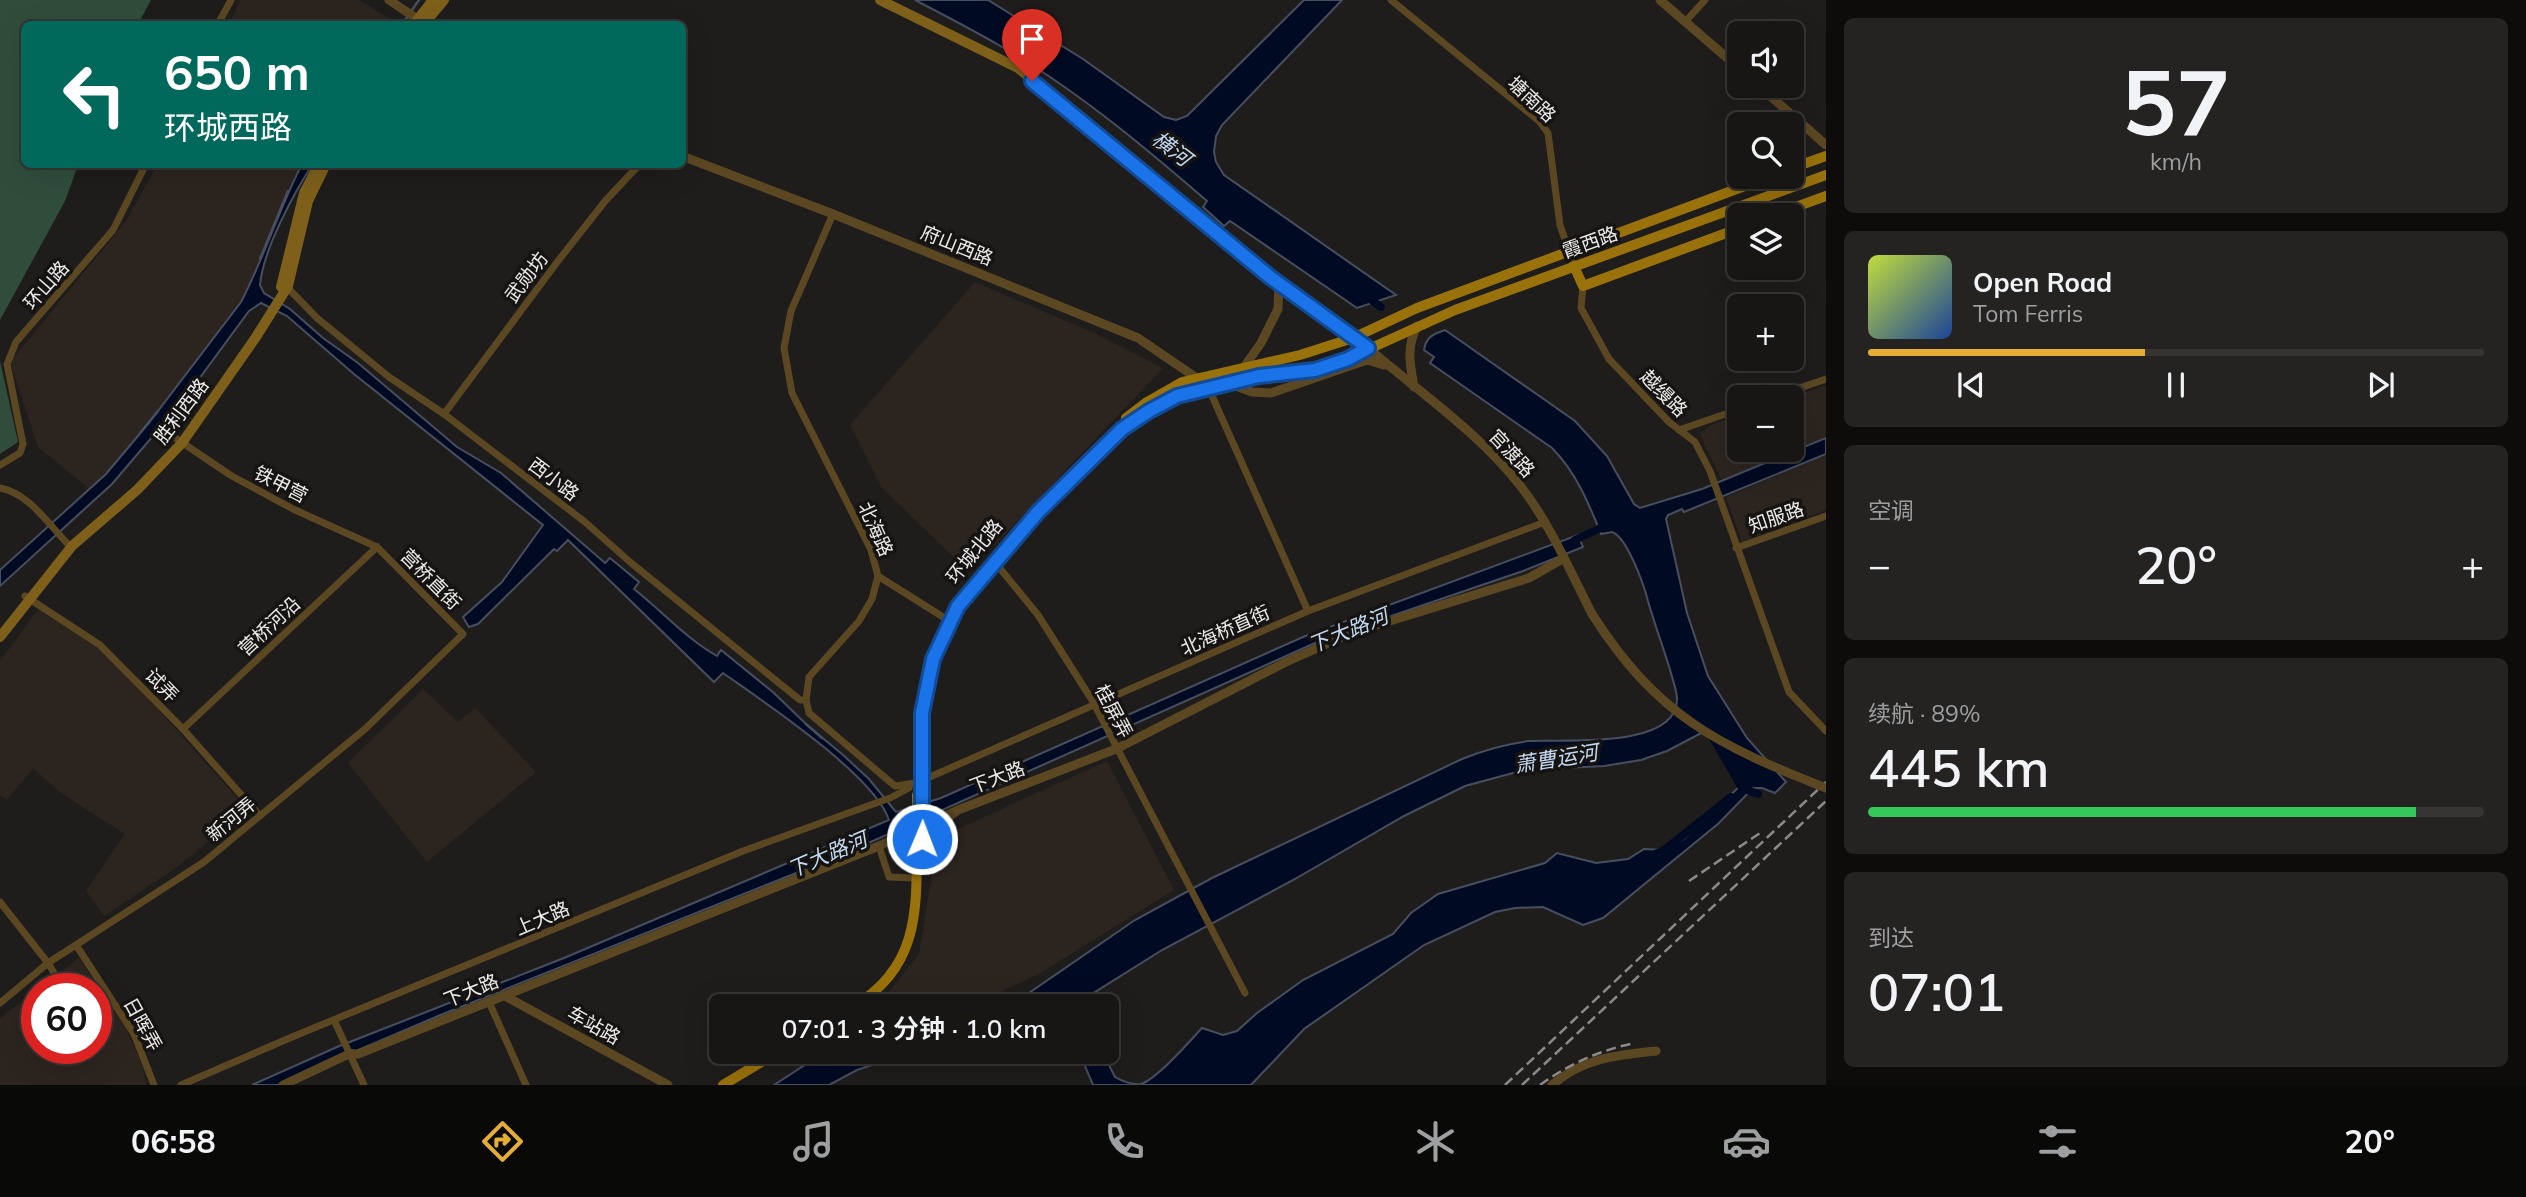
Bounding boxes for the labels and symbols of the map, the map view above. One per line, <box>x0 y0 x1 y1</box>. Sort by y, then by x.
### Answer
pin <box>1002 9 1062 81</box>
street label: 塘南路 <box>1503 71 1561 127</box>
water label: 横河 <box>1147 125 1200 173</box>
street label: 府山西路 <box>917 220 997 270</box>
street label: 霞西路 <box>1559 221 1621 263</box>
street label: 武勋坊 <box>499 247 553 307</box>
street label: 环山路 <box>18 256 74 314</box>
street label: 越缦路 <box>1635 364 1693 422</box>
street label: 胜利西路 <box>149 373 213 449</box>
street label: 官渡路 <box>1484 424 1540 482</box>
street label: 西小路 <box>524 452 584 506</box>
street label: 铁甲营 <box>250 460 312 508</box>
street label: 知服路 <box>1745 496 1807 538</box>
street label: 北海路 <box>853 498 899 560</box>
street label: 环城北路 <box>941 514 1007 588</box>
street label: 营桥直街 <box>396 544 466 614</box>
street label: 营桥河沿 <box>233 591 305 661</box>
street label: 北海桥直街 <box>1177 600 1273 660</box>
water label: 下大路河 <box>1304 601 1396 658</box>
street label: 试弄 <box>140 663 184 707</box>
street label: 桂屏弄 <box>1090 680 1138 742</box>
water label: 萧曹运河 <box>1512 738 1603 777</box>
street label: 下大路 <box>966 756 1028 798</box>
street label: 新河弄 <box>201 792 261 846</box>
position arrow <box>885 802 959 876</box>
water label: 下大路河 <box>783 824 874 882</box>
street label: 上大路 <box>511 896 573 940</box>
street label: 下大路 <box>440 968 502 1012</box>
speed limit sign: 60 <box>21 973 112 1064</box>
street label: 日晖弄 <box>119 993 167 1055</box>
street label: 车站路 <box>563 1001 625 1049</box>

